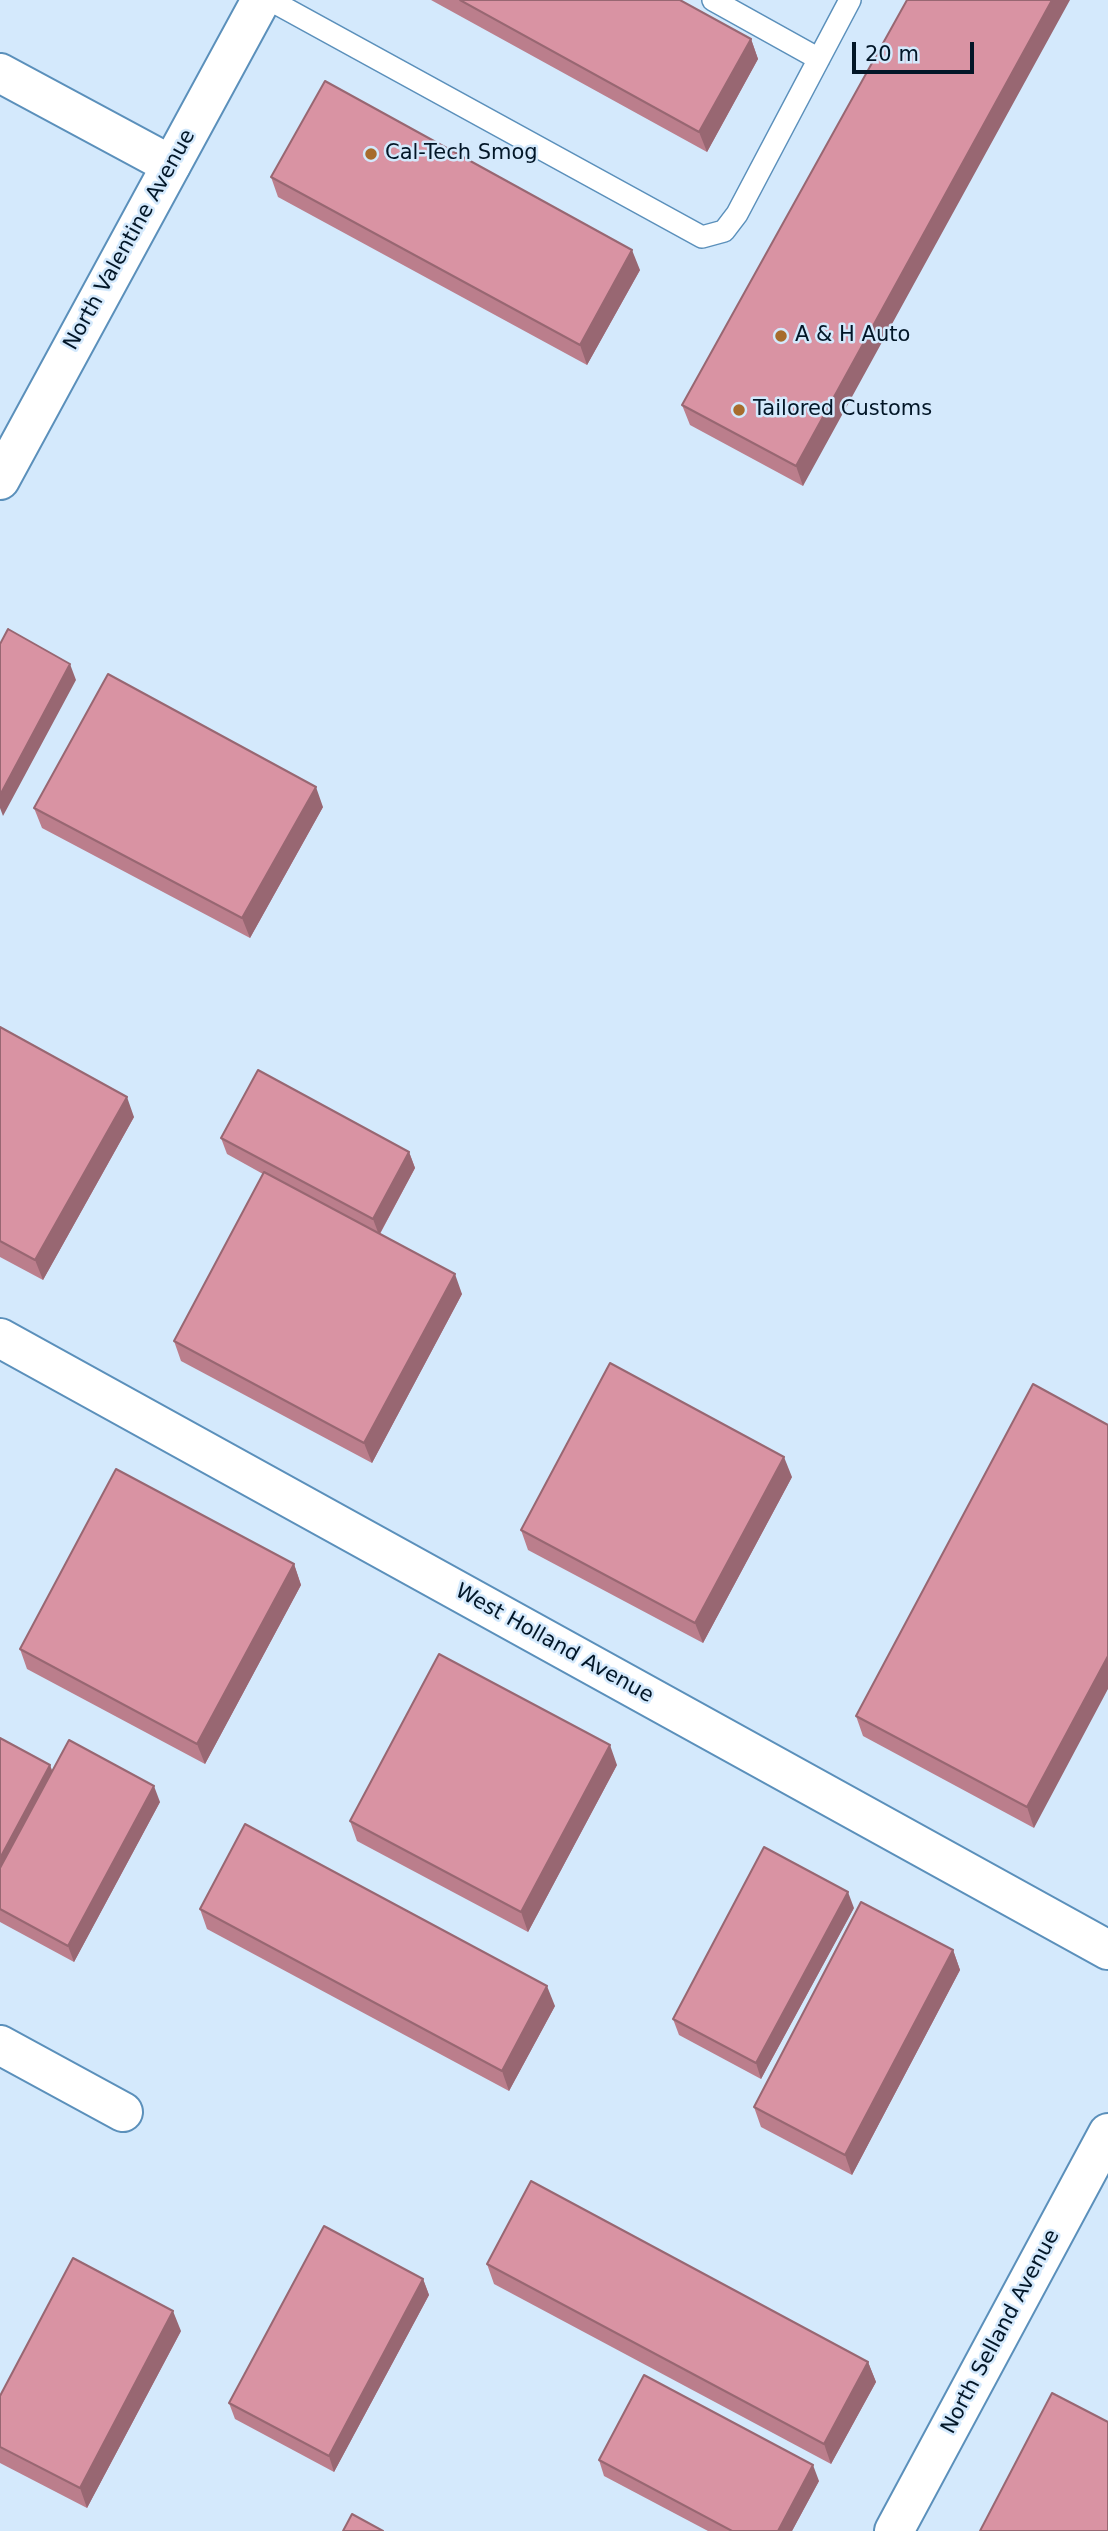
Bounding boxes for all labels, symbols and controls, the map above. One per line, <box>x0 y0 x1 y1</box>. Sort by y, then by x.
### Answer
scale bar <box>856 28 978 72</box>
text: 20 m <box>865 42 919 66</box>
street label: North Valentine Avenue <box>59 125 201 355</box>
place label: Cal-Tech Smog <box>385 141 538 167</box>
marker: Cal-Tech Smog <box>363 146 379 162</box>
place label: A & H Auto <box>795 323 910 349</box>
marker: A & H Auto <box>773 328 789 344</box>
place label: Tailored Customs <box>753 397 932 423</box>
marker: Tailored Customs <box>731 402 747 418</box>
street label: West Holland Avenue <box>450 1579 658 1709</box>
street label: North Selland Avenue <box>936 2226 1066 2438</box>

